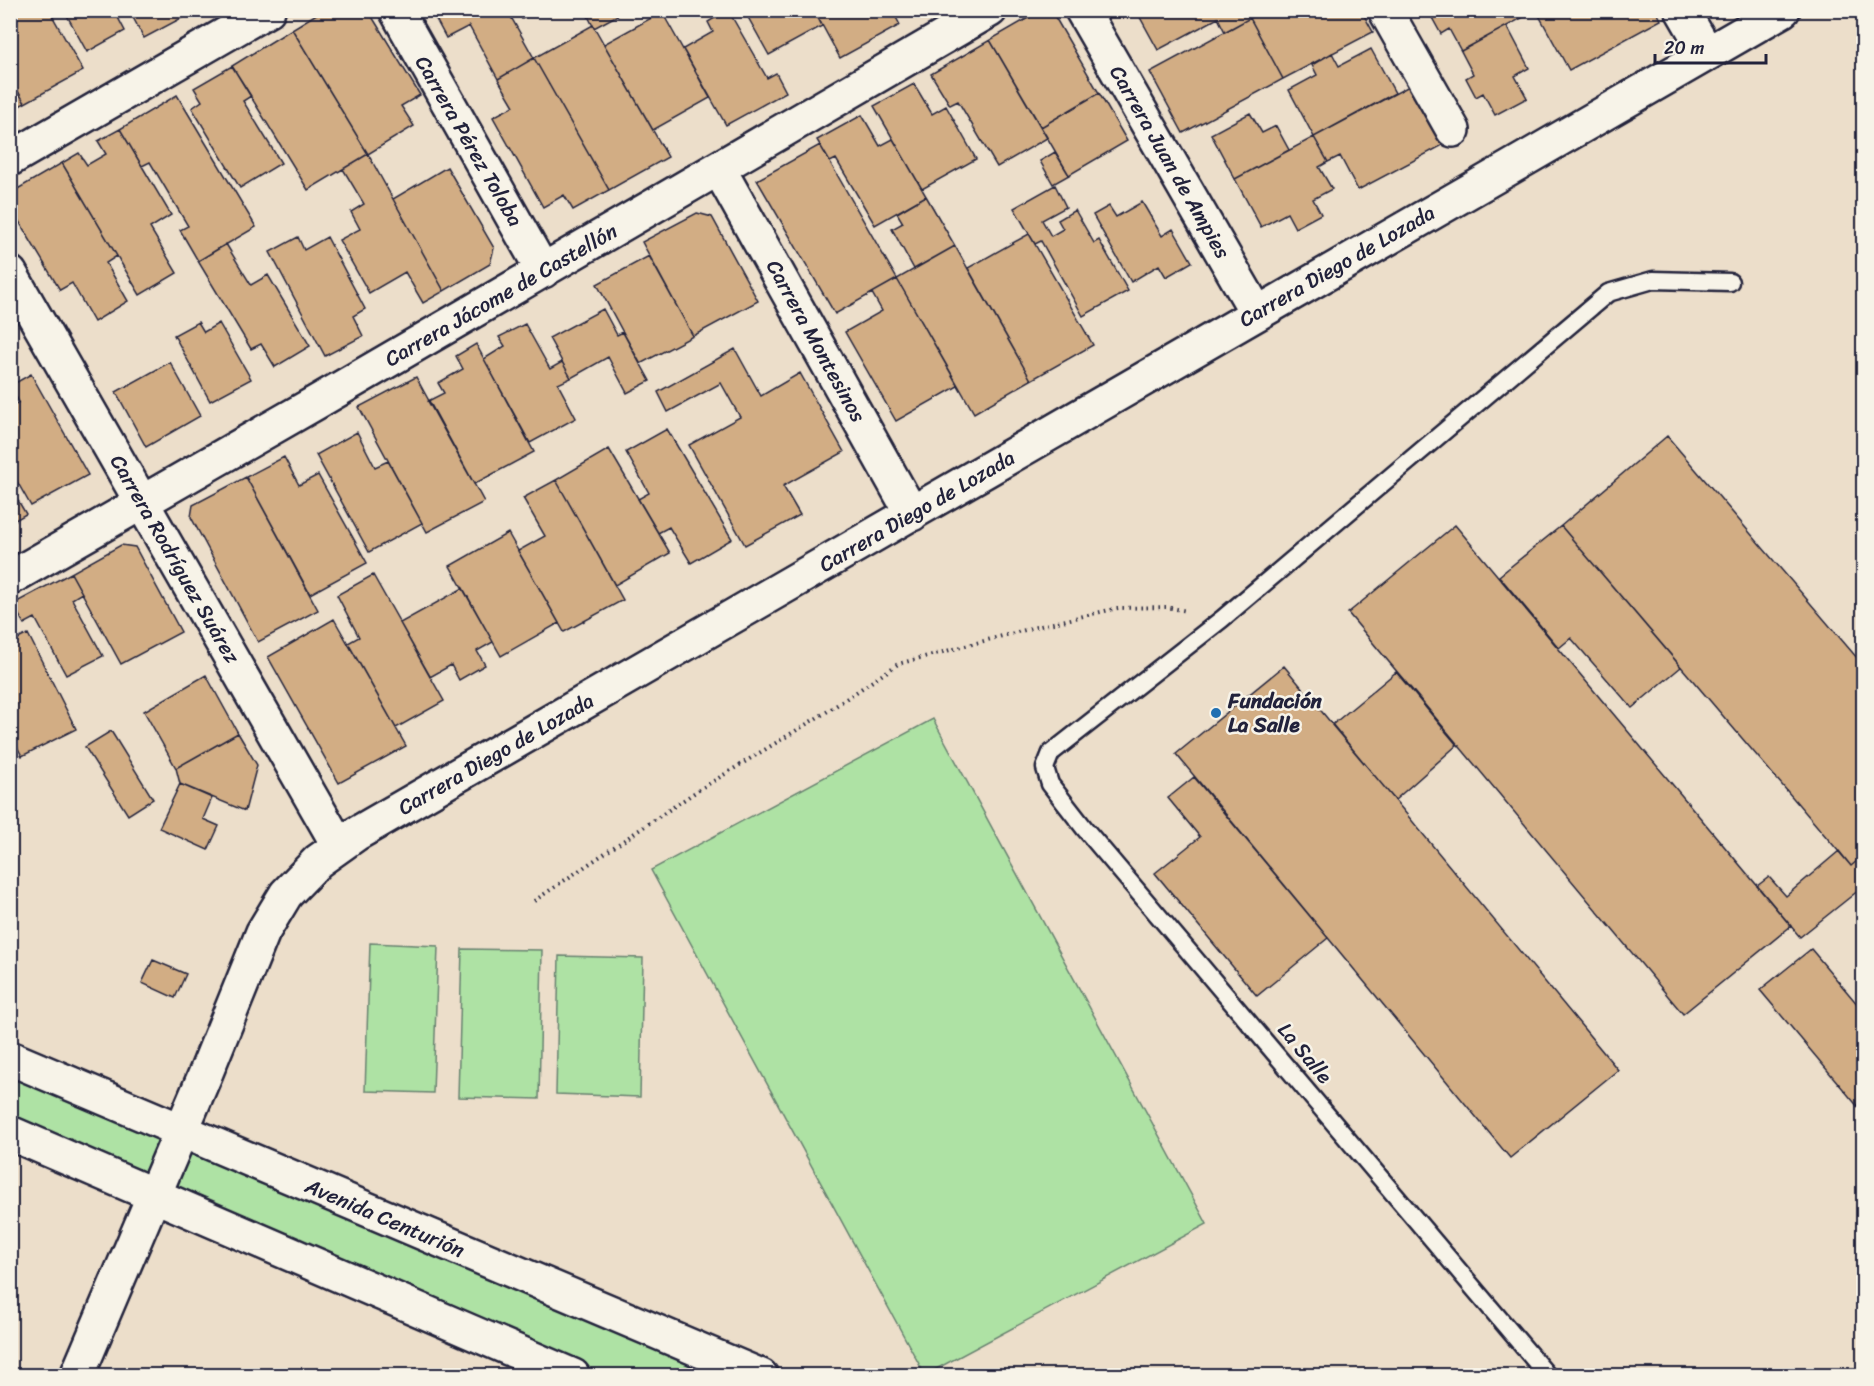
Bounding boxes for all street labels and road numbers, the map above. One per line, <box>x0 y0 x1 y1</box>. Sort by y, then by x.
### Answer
street label: Carrera Pérez Toloba <box>404 48 534 234</box>
street label: Carrera Juan de Ampies <box>1099 58 1241 266</box>
street label: Carrera Diego de Lozada <box>1231 194 1443 338</box>
street label: Carrera Jácome de Castellón <box>377 213 625 377</box>
street label: Carrera Montesinos <box>755 252 877 430</box>
street label: Carrera Diego de Lozada <box>811 439 1023 583</box>
street label: Carrera Rodríguez Suárez <box>99 447 251 671</box>
street label: Carrera Diego de Lozada <box>390 682 602 826</box>
street label: La Salle <box>1267 1013 1343 1093</box>
street label: Avenida Centurión <box>298 1167 471 1269</box>

